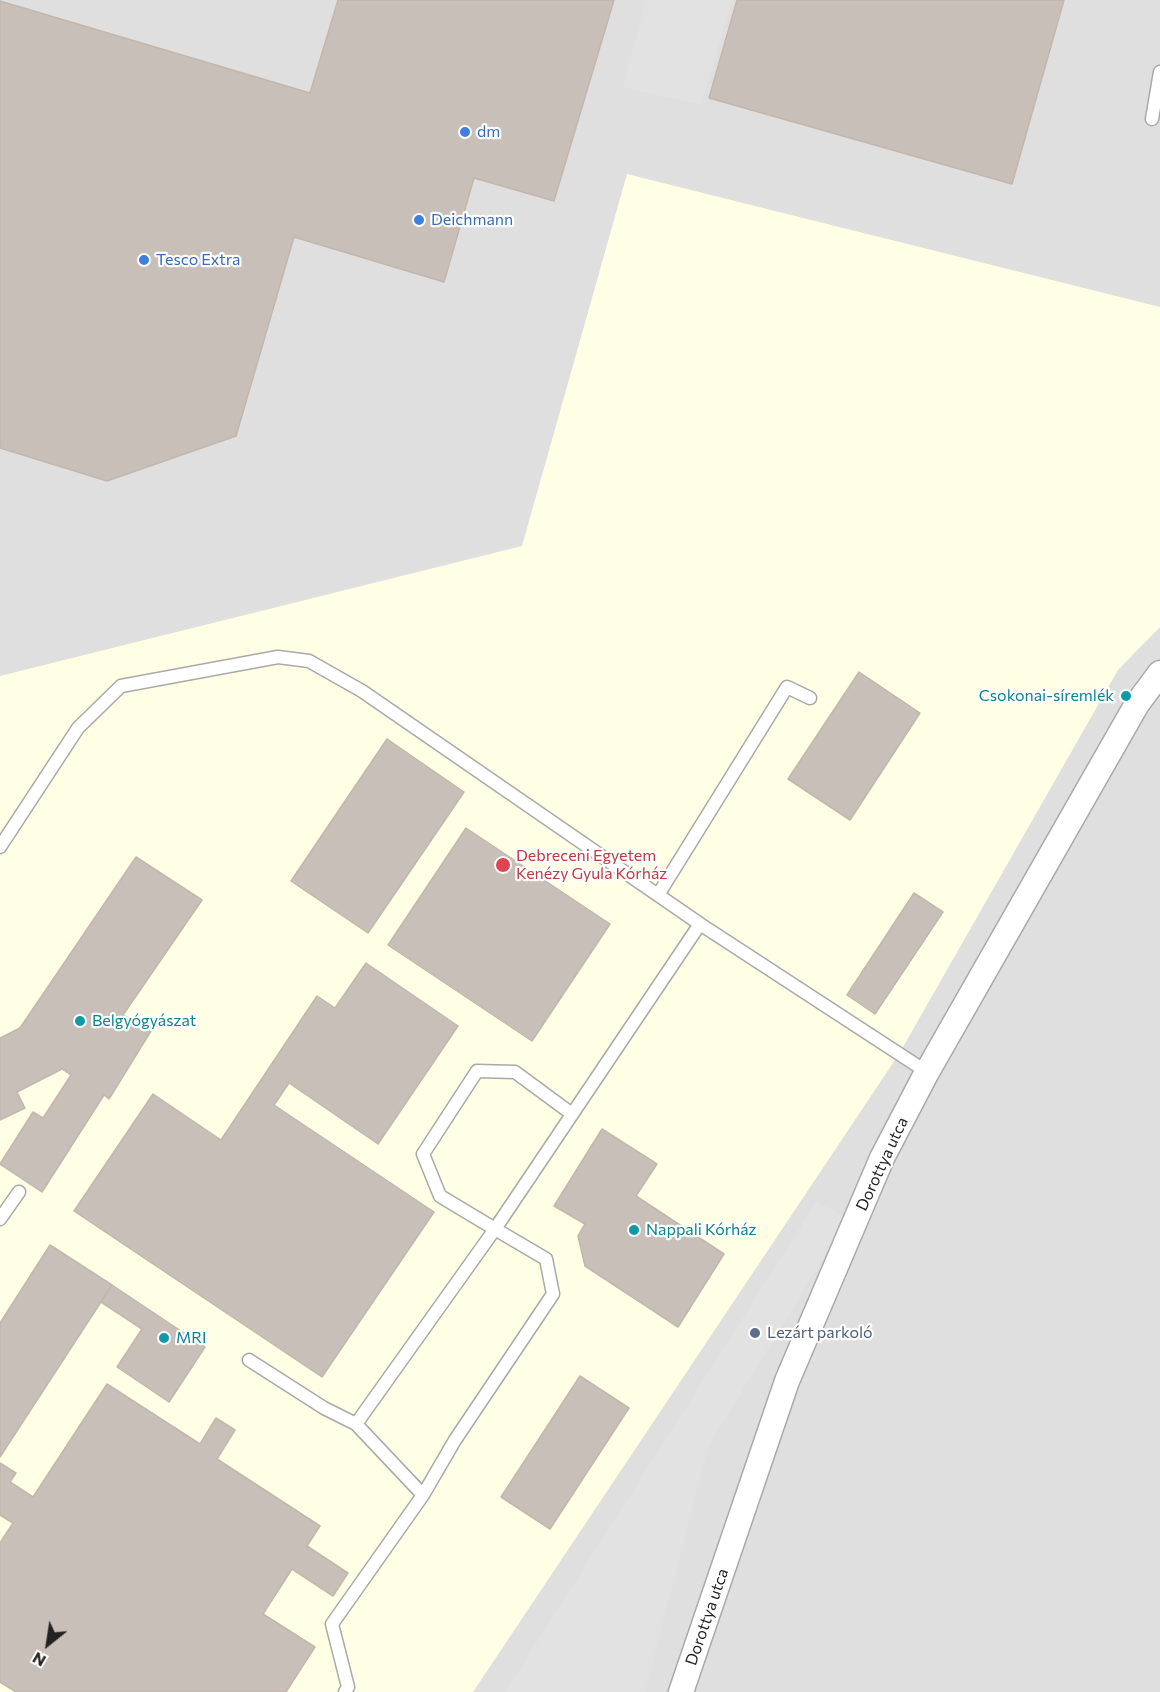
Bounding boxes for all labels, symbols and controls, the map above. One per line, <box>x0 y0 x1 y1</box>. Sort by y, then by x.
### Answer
place label: dm <box>477 122 500 142</box>
marker: dm <box>458 125 472 139</box>
place label: Deichmann <box>431 210 513 230</box>
marker: Deichmann <box>412 213 426 227</box>
place label: Tesco Extra <box>156 250 240 270</box>
marker: Tesco Extra <box>137 253 151 267</box>
place label: Csokonai-síremlék <box>979 686 1114 706</box>
marker: Csokonai-síremlék <box>1119 689 1133 703</box>
place label: Debreceni Egyetem Kenézy Gyula Kórház <box>516 846 667 884</box>
marker: Debreceni Egyetem Kenézy Gyula Kórház <box>494 856 512 874</box>
place label: Belgyógyászat <box>92 1011 196 1031</box>
marker: Belgyógyászat <box>73 1014 87 1028</box>
street label: Dorottya utca <box>852 1114 912 1214</box>
place label: Nappali Kórház <box>646 1220 757 1240</box>
marker: Nappali Kórház <box>627 1223 641 1237</box>
place label: Lezárt parkoló <box>767 1323 873 1343</box>
marker: Lezárt parkoló <box>748 1326 762 1340</box>
place label: MRI <box>176 1328 207 1348</box>
marker: MRI <box>157 1331 171 1345</box>
street label: Dorottya utca <box>681 1566 733 1668</box>
north arrow <box>18 1614 78 1674</box>
text: N <box>29 1649 49 1671</box>

